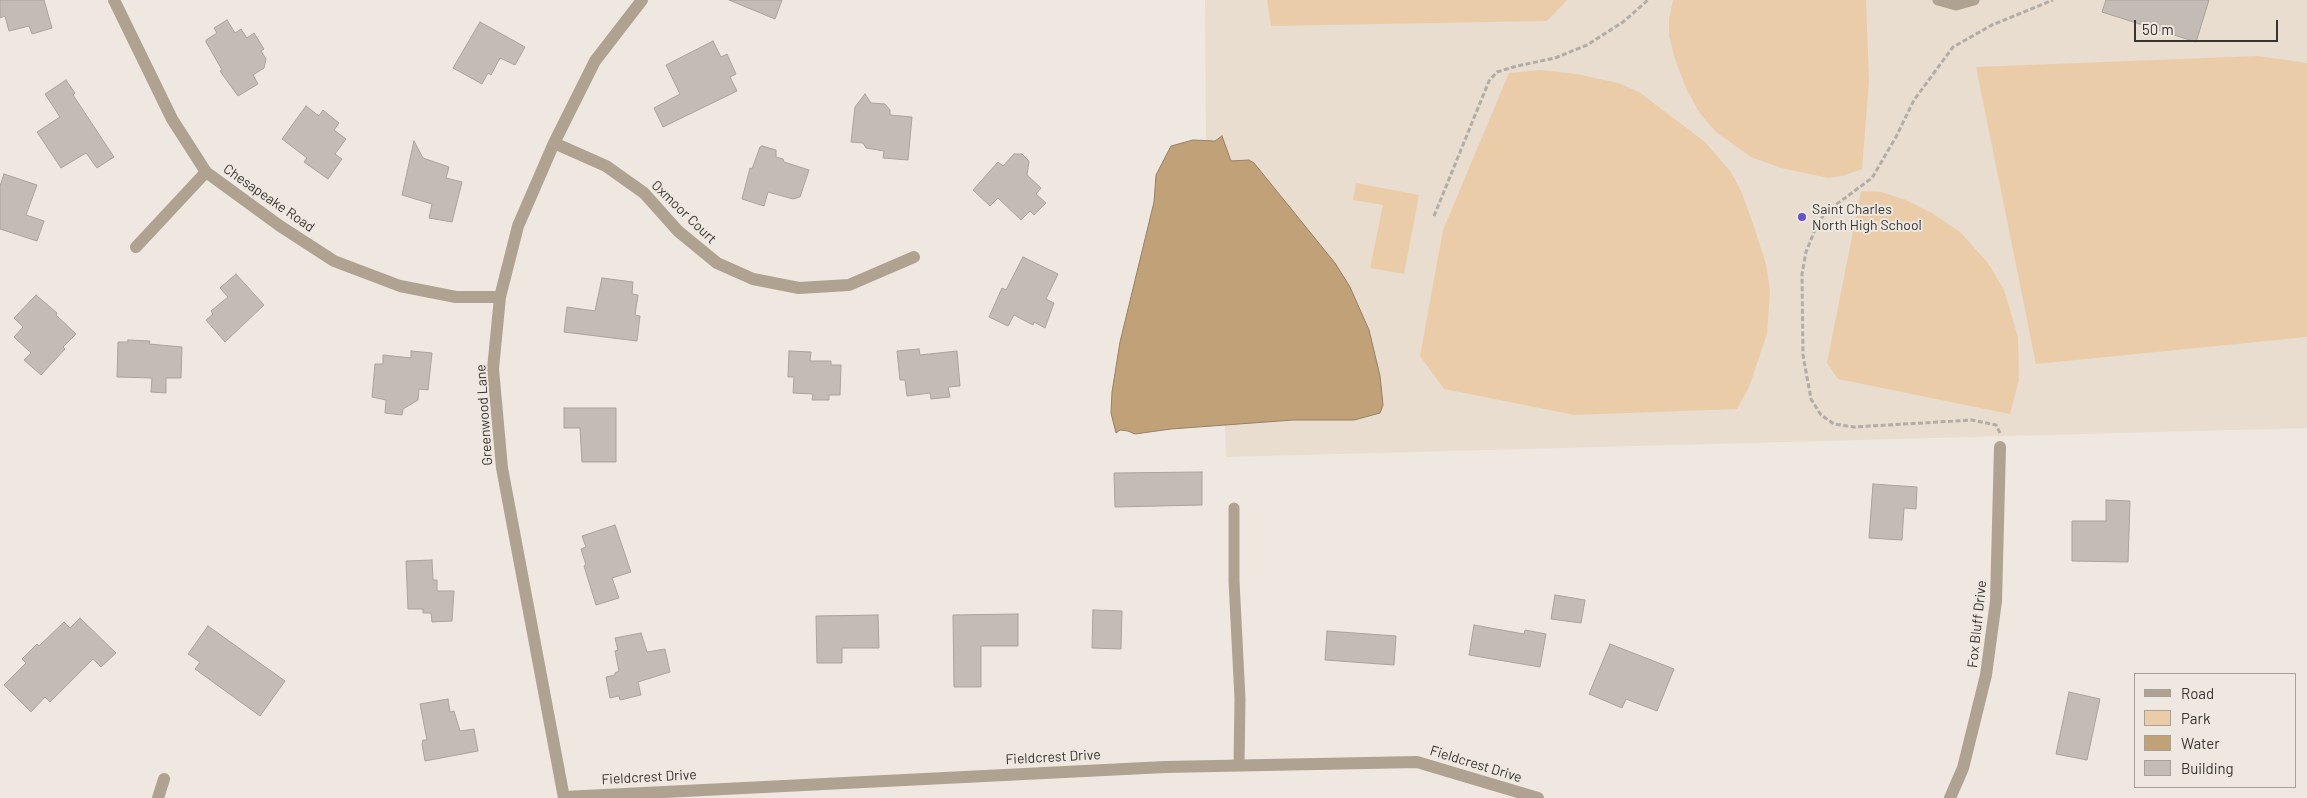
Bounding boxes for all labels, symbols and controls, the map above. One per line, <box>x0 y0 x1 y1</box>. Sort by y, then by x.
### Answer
scale bar <box>2137 10 2281 42</box>
text: 50 m <box>2142 20 2174 38</box>
street label: Chesapeake Road <box>220 160 318 236</box>
street label: Oxmoor Court <box>648 177 720 247</box>
place label: Saint Charles North High School <box>1812 201 1922 233</box>
marker: Saint Charles North High School <box>1796 211 1808 223</box>
street label: Greenwood Lane <box>472 364 496 466</box>
street label: Fox Bluff Drive <box>1964 579 1990 669</box>
legend <box>2134 673 2297 788</box>
text: Road <box>2181 684 2214 702</box>
text: Park <box>2181 709 2210 727</box>
text: Water <box>2181 734 2220 752</box>
street label: Fieldcrest Drive <box>1428 742 1524 786</box>
street label: Fieldcrest Drive <box>1005 746 1101 768</box>
text: Building <box>2181 759 2234 777</box>
street label: Fieldcrest Drive <box>601 766 697 788</box>

